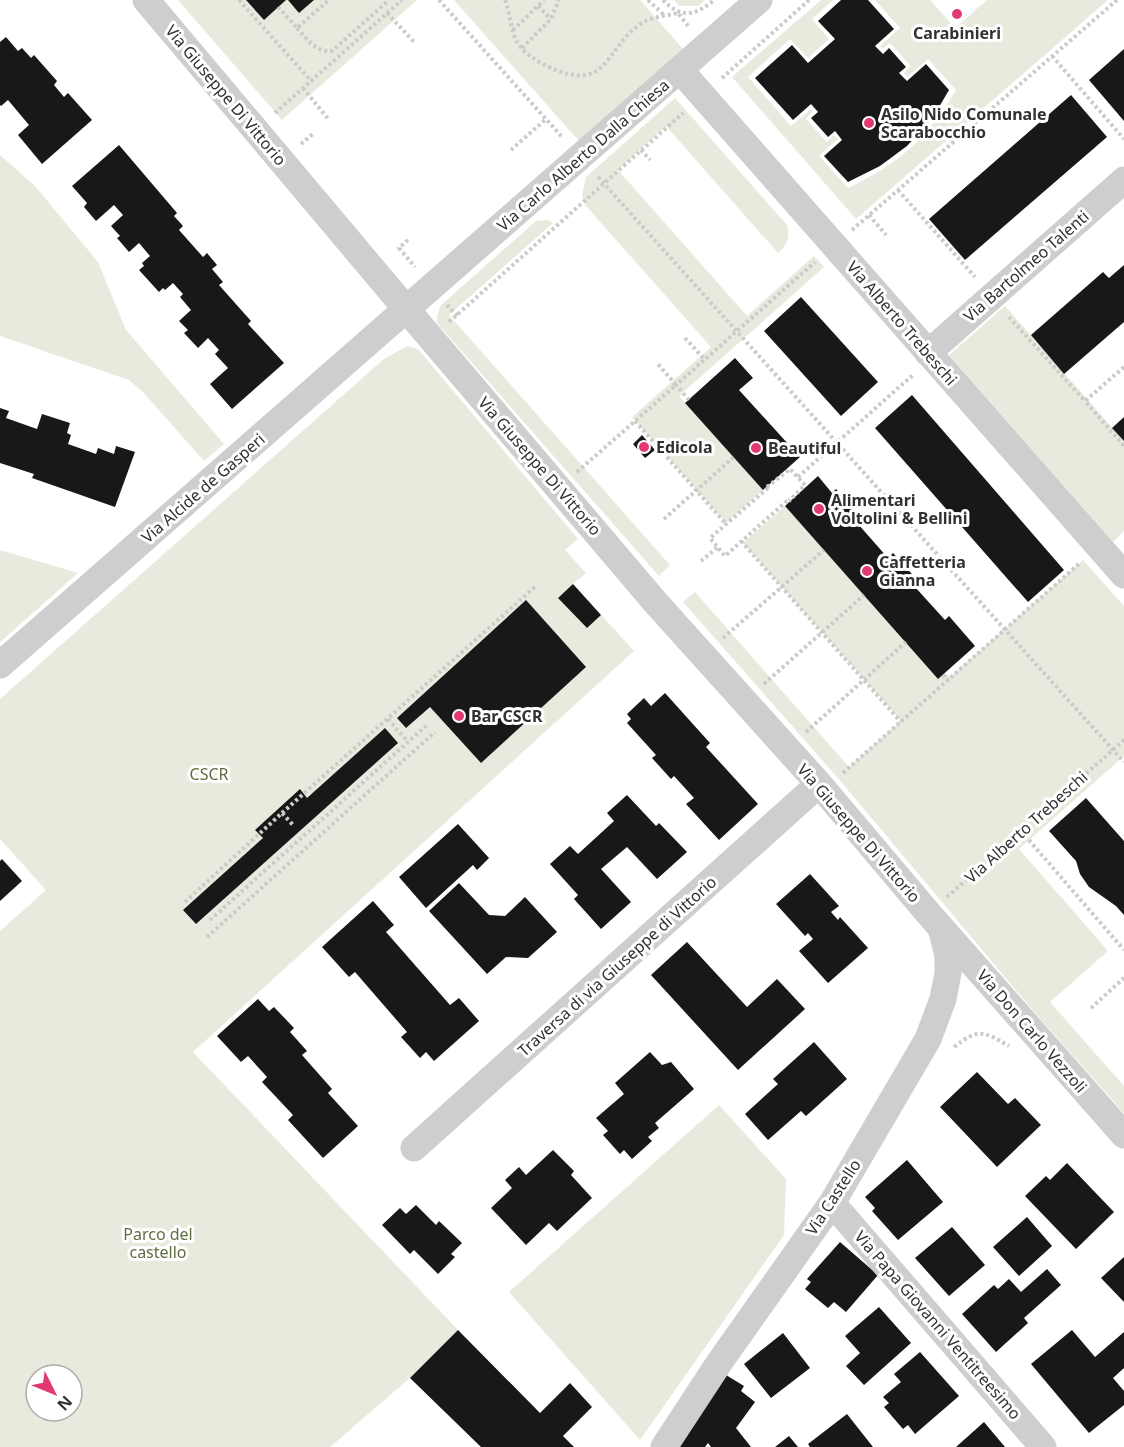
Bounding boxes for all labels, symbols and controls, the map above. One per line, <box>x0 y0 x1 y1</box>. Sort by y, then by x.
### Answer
marker: Carabinieri <box>950 7 964 21</box>
street label: Via Giuseppe Di Vittorio <box>161 20 291 170</box>
place label: Carabinieri <box>913 22 1001 44</box>
street label: Via Carlo Alberto Dalla Chiesa <box>492 74 674 236</box>
place label: Asilo Nido Comunale Scarabocchio <box>881 103 1046 143</box>
marker: Asilo Nido Comunale Scarabocchio <box>862 116 876 130</box>
street label: Via Bartolmeo Talenti <box>958 205 1094 327</box>
street label: Via Alberto Trebeschi <box>842 256 962 390</box>
street label: Via Giuseppe Di Vittorio <box>473 392 607 540</box>
street label: Via Alcide de Gasperi <box>137 428 269 548</box>
place label: Edicola <box>656 436 712 458</box>
place label: Beautiful <box>768 437 841 459</box>
marker: Edicola <box>637 440 651 454</box>
marker: Beautiful <box>749 441 763 455</box>
place label: Alimentari Voltolini & Bellini <box>831 489 968 529</box>
marker: Alimentari Voltolini & Bellini <box>812 502 826 516</box>
place label: Caffetteria Gianna <box>879 551 966 591</box>
marker: Caffetteria Gianna <box>860 564 874 578</box>
place label: Bar CSCR <box>471 705 543 727</box>
marker: Bar CSCR <box>452 709 466 723</box>
street label: Via Giuseppe Di Vittorio <box>792 759 926 907</box>
park label: CSCR <box>190 763 229 785</box>
street label: Via Alberto Trebeschi <box>960 766 1092 888</box>
street label: Traversa di via Giuseppe di Vittorio <box>513 871 721 1061</box>
street label: Via Don Carlo Vezzoli <box>972 965 1092 1097</box>
street label: Via Castello <box>800 1155 866 1239</box>
park label: Parco del castello <box>123 1223 193 1263</box>
street label: Via Papa Giovanni Ventitreesimo <box>850 1226 1026 1424</box>
north arrow <box>24 1363 84 1423</box>
text: N <box>52 1391 77 1415</box>

